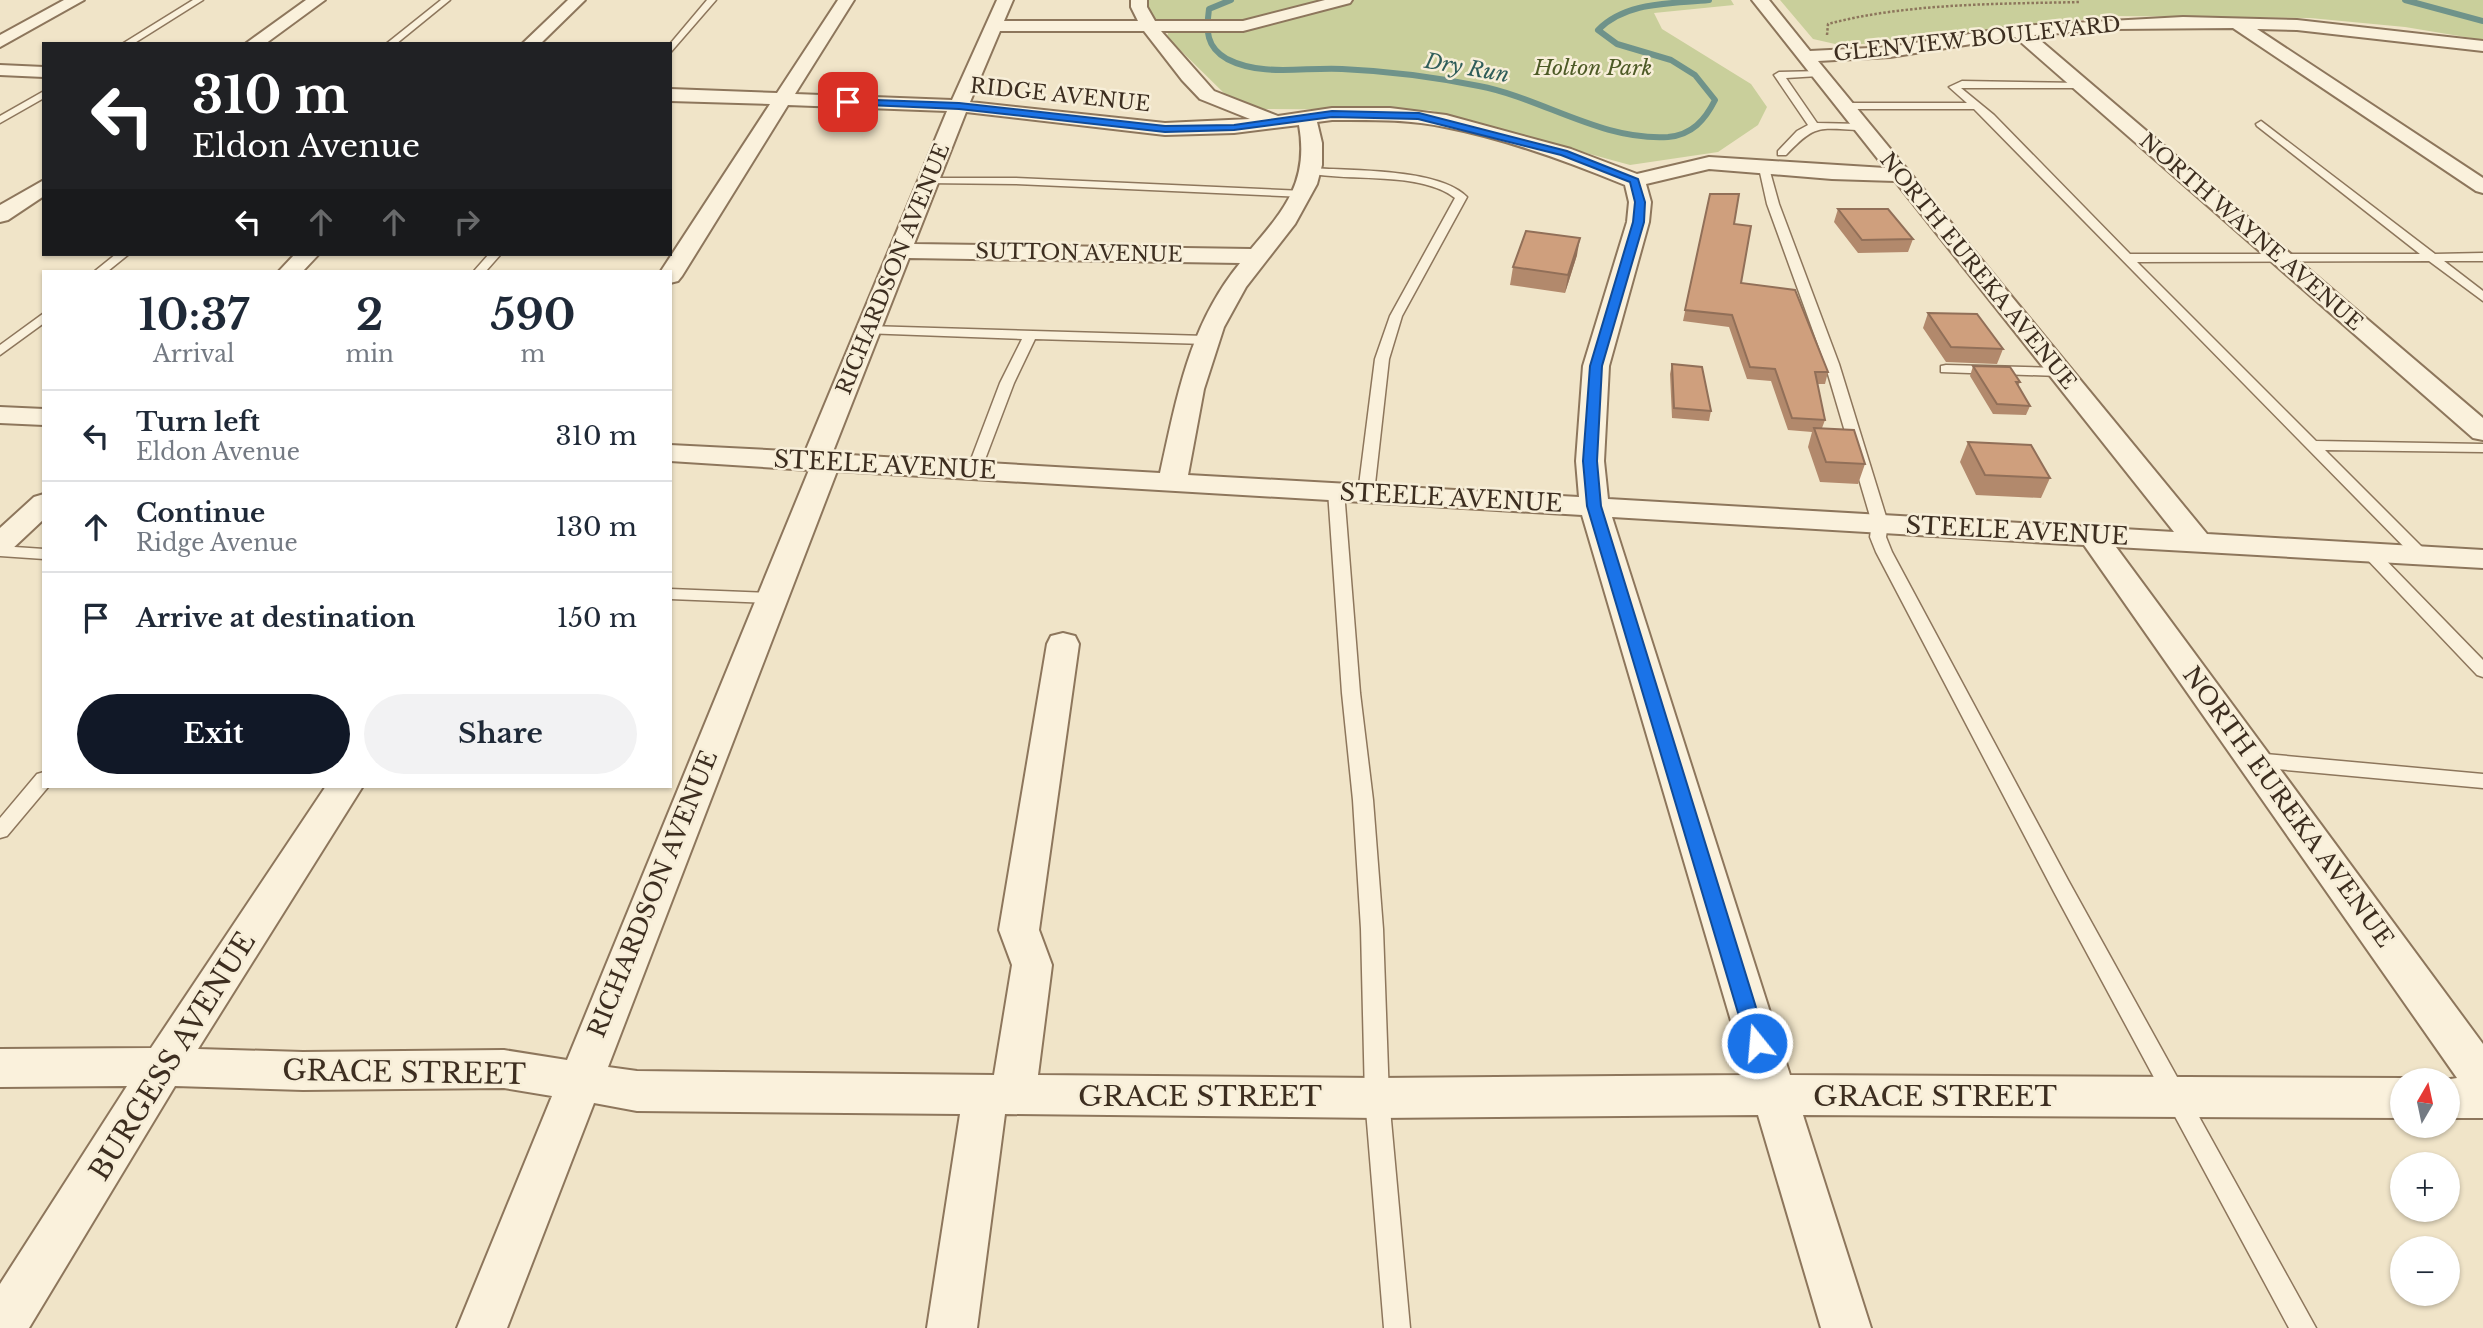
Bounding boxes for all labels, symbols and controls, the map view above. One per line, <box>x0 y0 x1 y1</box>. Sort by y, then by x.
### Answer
street label: GLENVIEW BOULEVARD <box>1832 11 2122 67</box>
water label: Dry Run <box>1422 48 1511 88</box>
park label: Holton Park <box>1533 55 1652 81</box>
text: 310 m <box>192 65 349 126</box>
icon: left <box>77 70 168 161</box>
pin <box>818 72 878 132</box>
street label: RIDGE AVENUE <box>969 73 1151 117</box>
icon: arrive <box>829 83 867 121</box>
text: Eldon Avenue <box>192 126 420 166</box>
street label: NORTH WAYNE AVENUE <box>2134 128 2368 336</box>
street label: RICHARDSON AVENUE <box>831 140 955 398</box>
street label: NORTH EUREKA AVENUE <box>1874 147 2082 395</box>
icon: left <box>229 203 267 241</box>
icon: ahead <box>302 203 340 241</box>
icon: ahead <box>375 203 413 241</box>
icon: right <box>448 203 486 241</box>
street label: SUTTON AVENUE <box>975 238 1183 268</box>
text: 10:37 <box>139 289 249 341</box>
text: 2 <box>356 289 383 341</box>
text: 590 <box>490 289 575 341</box>
text: Arrival <box>153 340 234 368</box>
text: min <box>345 340 394 368</box>
text: m <box>521 340 545 368</box>
text: Turn left <box>136 406 260 438</box>
icon: left <box>77 417 115 455</box>
text: 310 m <box>555 420 637 452</box>
text: Eldon Avenue <box>136 438 300 466</box>
street label: STEELE AVENUE <box>773 444 997 485</box>
street label: STEELE AVENUE <box>1339 477 1563 518</box>
text: Continue <box>136 497 265 529</box>
icon: ahead <box>77 508 115 546</box>
street label: STEELE AVENUE <box>1905 510 2129 551</box>
text: 130 m <box>555 511 637 543</box>
text: Ridge Avenue <box>136 529 298 557</box>
icon: arrive <box>77 599 115 637</box>
text: Arrive at destination <box>136 602 416 634</box>
text: 150 m <box>557 602 637 634</box>
street label: NORTH EUREKA AVENUE <box>2177 661 2400 953</box>
button: Exit <box>77 694 350 774</box>
button: Share <box>364 694 637 774</box>
street label: RICHARDSON AVENUE <box>582 746 723 1041</box>
street label: BURGESS AVENUE <box>82 926 263 1187</box>
position arrow <box>1720 1006 1794 1080</box>
street label: GRACE STREET <box>282 1053 527 1092</box>
north arrow <box>2390 1068 2460 1138</box>
map controls <box>2390 1068 2460 1306</box>
street label: GRACE STREET <box>1078 1079 1322 1114</box>
street label: GRACE STREET <box>1813 1079 2057 1114</box>
button: + <box>2390 1152 2460 1222</box>
button: − <box>2390 1236 2460 1306</box>

